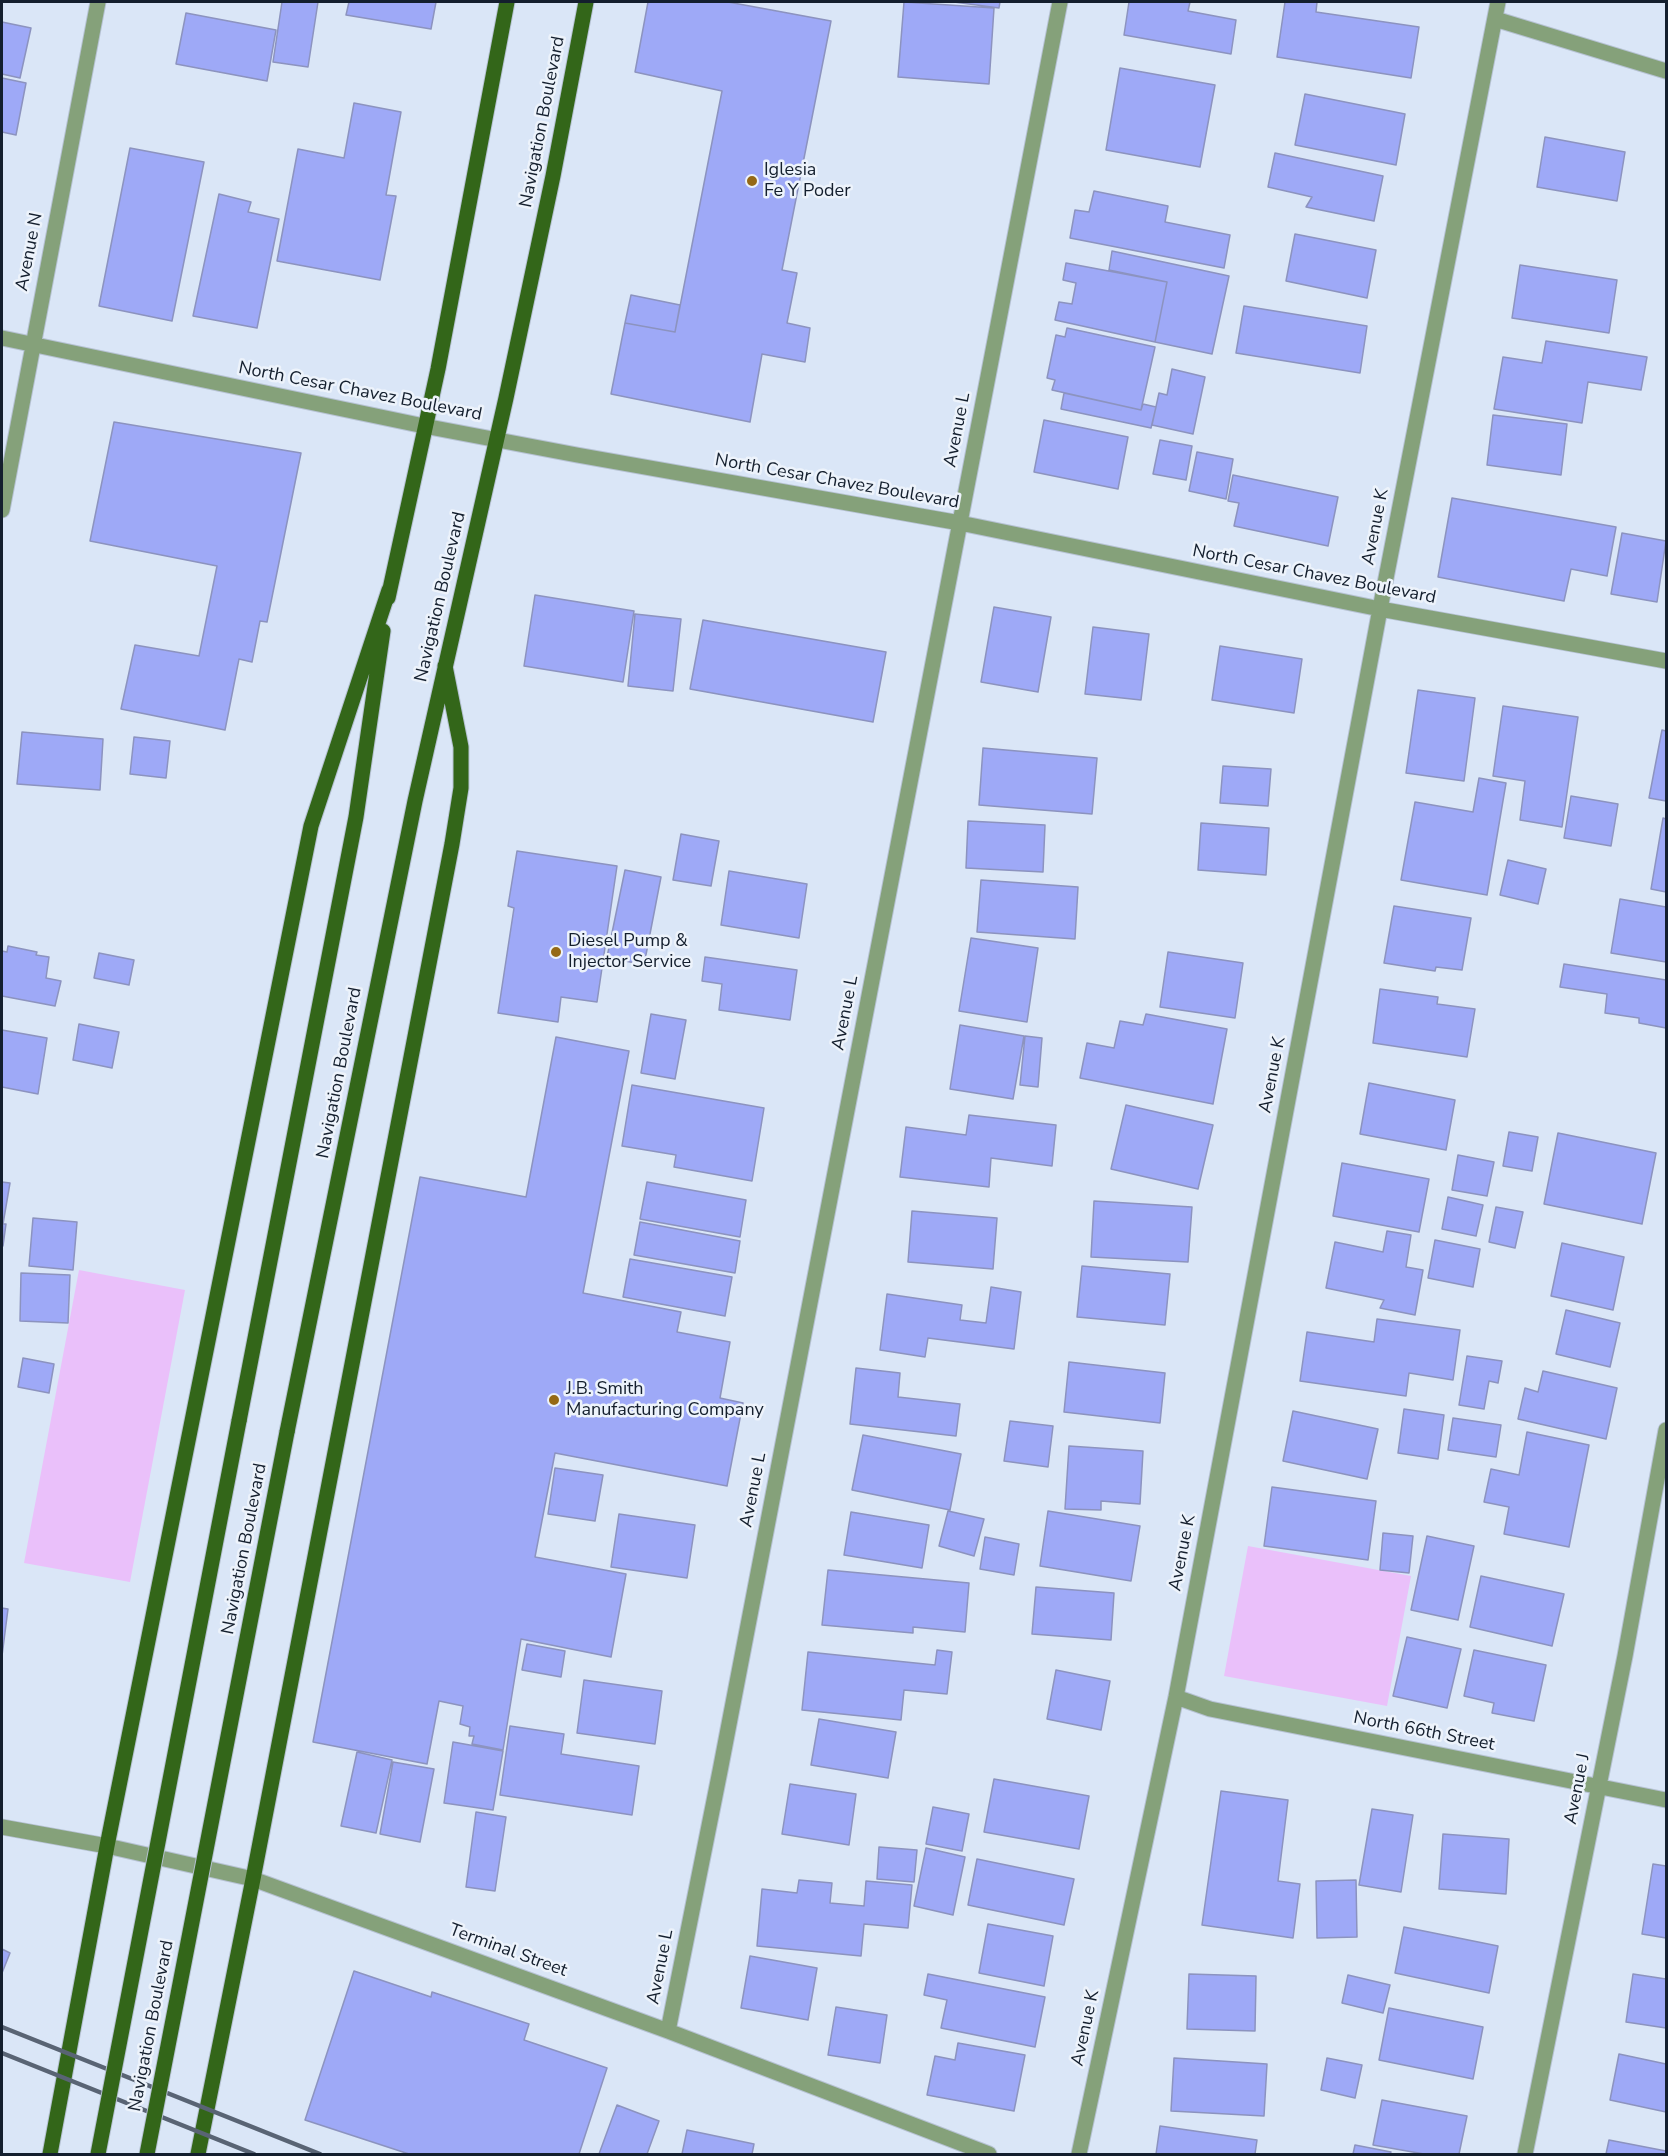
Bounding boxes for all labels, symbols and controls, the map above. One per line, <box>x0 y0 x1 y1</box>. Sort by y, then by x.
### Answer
street label: Navigation Boulevard <box>516 35 570 209</box>
place label: Iglesia Fe Y Poder <box>764 160 851 202</box>
marker: Iglesia Fe Y Poder <box>745 174 759 188</box>
street label: Avenue N <box>12 211 48 293</box>
street label: North Cesar Chavez Boulevard <box>236 358 484 426</box>
street label: Avenue L <box>940 391 976 469</box>
street label: North Cesar Chavez Boulevard <box>713 450 961 514</box>
street label: Avenue K <box>1358 487 1394 567</box>
street label: Navigation Boulevard <box>411 510 471 684</box>
street label: North Cesar Chavez Boulevard <box>1190 541 1438 609</box>
place label: Diesel Pump & Injector Service <box>568 931 691 974</box>
marker: Diesel Pump & Injector Service <box>549 945 563 959</box>
street label: Avenue L <box>828 974 864 1052</box>
street label: Navigation Boulevard <box>313 986 367 1160</box>
street label: Avenue K <box>1255 1035 1291 1115</box>
place label: J.B. Smith Manufacturing Company <box>566 1379 764 1422</box>
marker: J.B. Smith Manufacturing Company <box>547 1393 561 1407</box>
street label: Avenue L <box>736 1451 772 1529</box>
street label: Navigation Boulevard <box>218 1462 272 1636</box>
street label: Avenue K <box>1165 1513 1201 1593</box>
street label: North 66th Street <box>1352 1708 1496 1756</box>
street label: Avenue J <box>1561 1752 1595 1826</box>
street label: Terminal Street <box>446 1920 570 1982</box>
street label: Avenue L <box>643 1928 679 2006</box>
street label: Navigation Boulevard <box>125 1939 179 2113</box>
street label: Avenue K <box>1067 1988 1105 2068</box>

